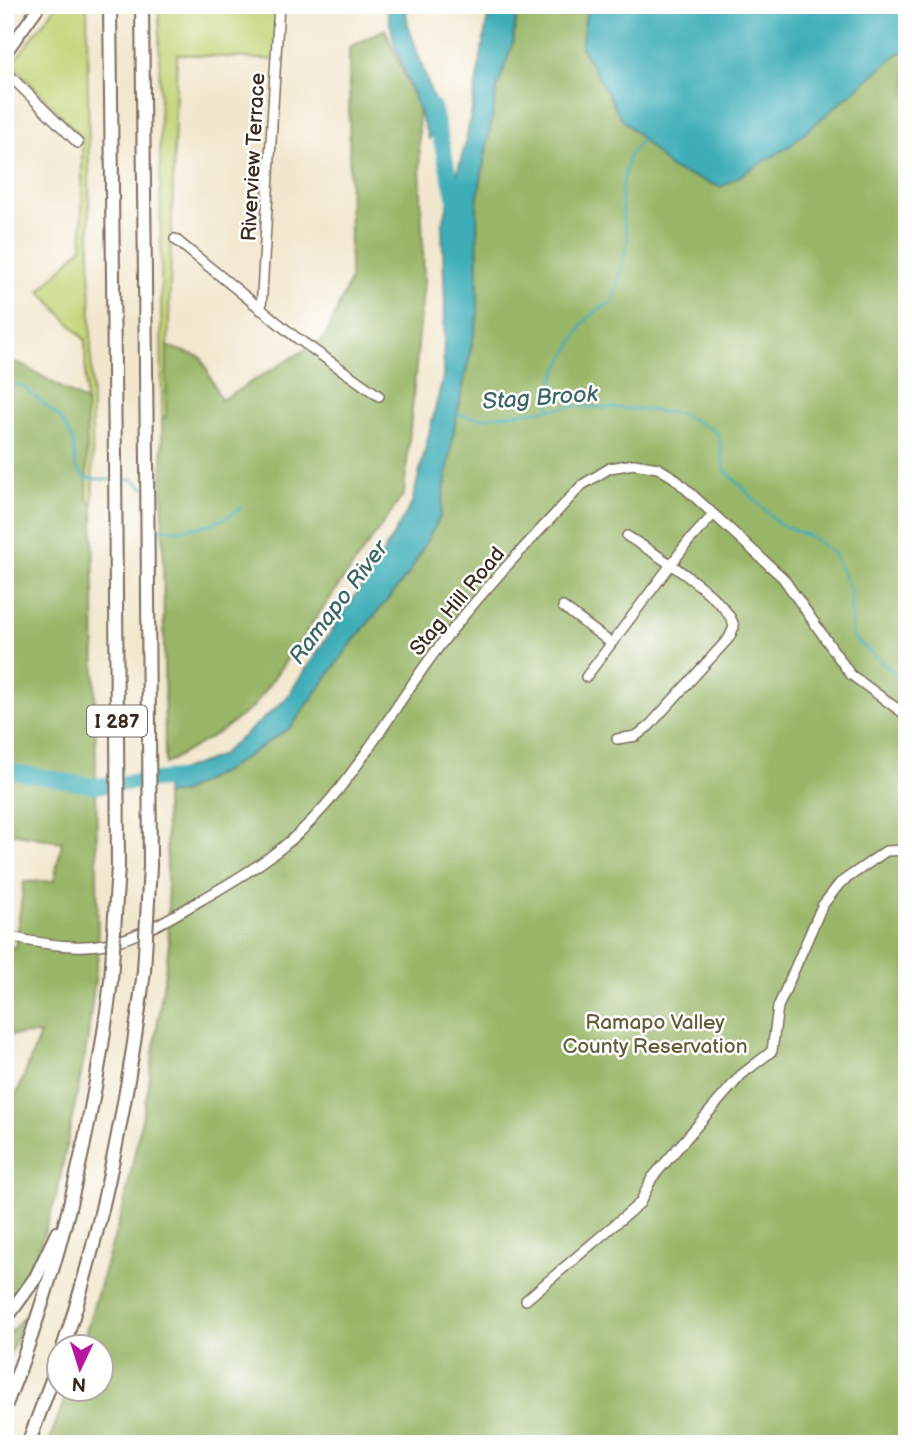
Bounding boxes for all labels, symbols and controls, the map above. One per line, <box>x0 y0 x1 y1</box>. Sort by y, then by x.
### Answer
street label: Riverview Terrace <box>237 72 270 242</box>
water label: Stag Brook <box>481 380 599 416</box>
water label: Ramapo River <box>283 534 395 670</box>
street label: Stag Hill Road <box>405 542 510 661</box>
road number: I 287 <box>87 706 147 736</box>
park label: Ramapo Valley County Reservation <box>562 1010 748 1059</box>
north arrow <box>46 1334 116 1404</box>
text: N <box>71 1371 87 1395</box>

